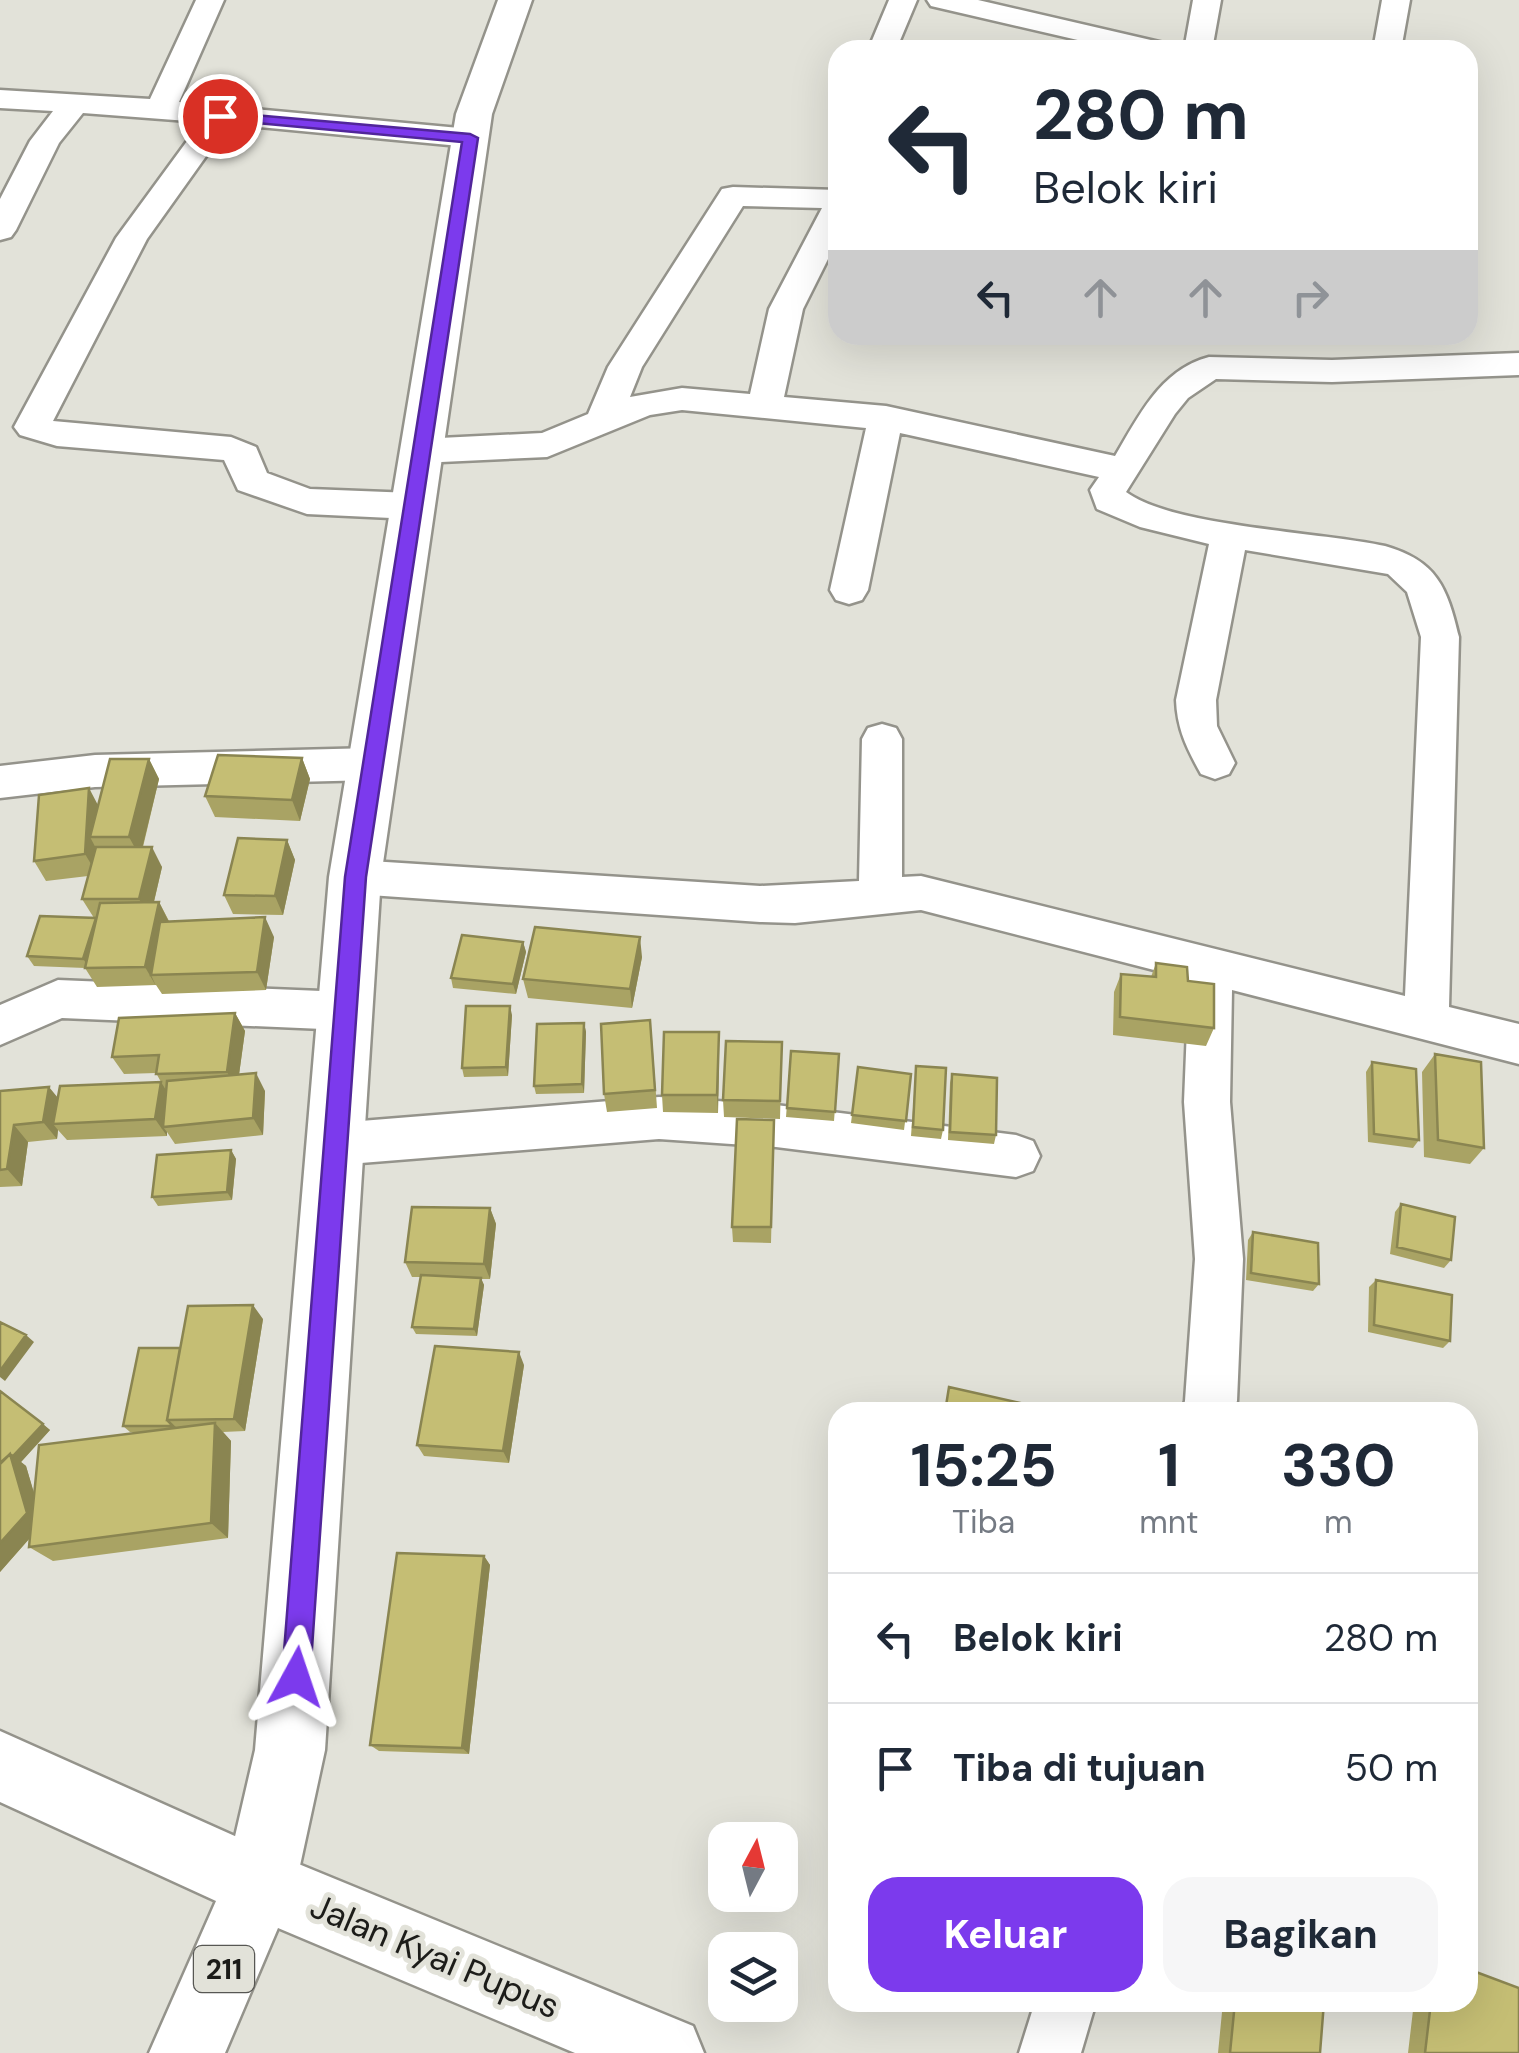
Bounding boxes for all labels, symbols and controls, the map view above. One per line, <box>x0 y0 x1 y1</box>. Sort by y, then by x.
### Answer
text: 280 m <box>1033 70 1249 161</box>
pin <box>178 74 263 159</box>
icon: left <box>868 80 998 210</box>
icon: arrive <box>193 89 248 144</box>
text: Belok kiri <box>1033 158 1218 217</box>
icon: left <box>968 270 1023 325</box>
icon: ahead <box>1073 270 1128 325</box>
icon: ahead <box>1178 270 1233 325</box>
icon: right <box>1283 270 1338 325</box>
text: 15:25 <box>910 1426 1057 1505</box>
text: 1 <box>1158 1426 1180 1505</box>
text: 330 <box>1281 1426 1396 1505</box>
text: Tiba <box>952 1501 1015 1543</box>
text: mnt <box>1139 1501 1199 1543</box>
text: m <box>1324 1501 1353 1543</box>
icon: left <box>868 1611 923 1666</box>
text: Belok kiri <box>953 1613 1123 1663</box>
text: 280 m <box>1324 1613 1438 1663</box>
position arrow <box>244 1625 348 1729</box>
icon: arrive <box>868 1741 923 1796</box>
text: Tiba di tujuan <box>953 1743 1206 1793</box>
text: 50 m <box>1345 1743 1438 1793</box>
north arrow <box>708 1822 798 1912</box>
map controls <box>708 1822 798 2022</box>
button: Keluar <box>868 1877 1143 1992</box>
button: Bagikan <box>1163 1877 1438 1992</box>
street label: Jalan Kyai Pupus <box>303 1883 567 2029</box>
button: layers <box>708 1932 798 2022</box>
road number: 211 <box>194 1946 254 1992</box>

